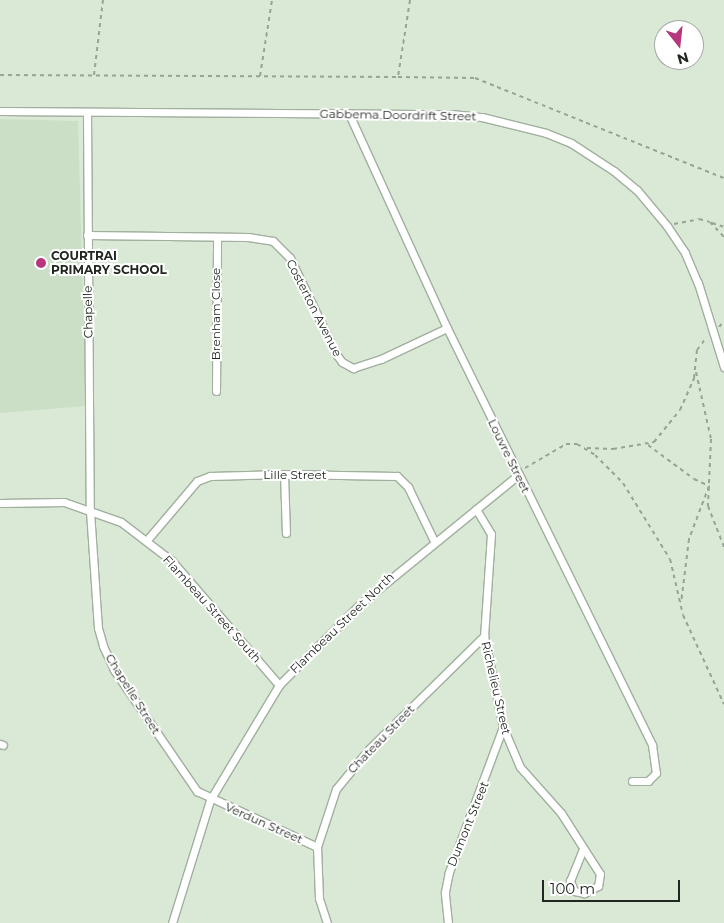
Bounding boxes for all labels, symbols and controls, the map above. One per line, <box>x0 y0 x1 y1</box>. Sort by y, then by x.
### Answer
north arrow <box>654 20 704 70</box>
text: N <box>675 48 691 69</box>
street label: Gabbema Doordrift Street <box>319 106 477 124</box>
place label: COURTRAI PRIMARY SCHOOL <box>51 249 167 277</box>
marker: COURTRAI PRIMARY SCHOOL <box>35 257 47 269</box>
street label: Costerton Avenue <box>283 257 345 359</box>
street label: Brenham Close <box>209 268 223 360</box>
street label: Chapelle <box>80 285 96 339</box>
street label: Louvre Street <box>485 417 533 495</box>
street label: Lille Street <box>263 468 327 482</box>
street label: Flambeau Street South <box>160 552 264 666</box>
street label: Flambeau Street North <box>287 570 397 676</box>
street label: Richelieu Street <box>478 640 514 736</box>
street label: Chapelle Street <box>102 651 164 737</box>
street label: Chateau Street <box>345 702 417 776</box>
street label: Dumont Street <box>444 779 492 869</box>
street label: Verdun Street <box>223 799 305 847</box>
scale bar <box>544 870 682 902</box>
text: 100 m <box>550 879 595 898</box>

